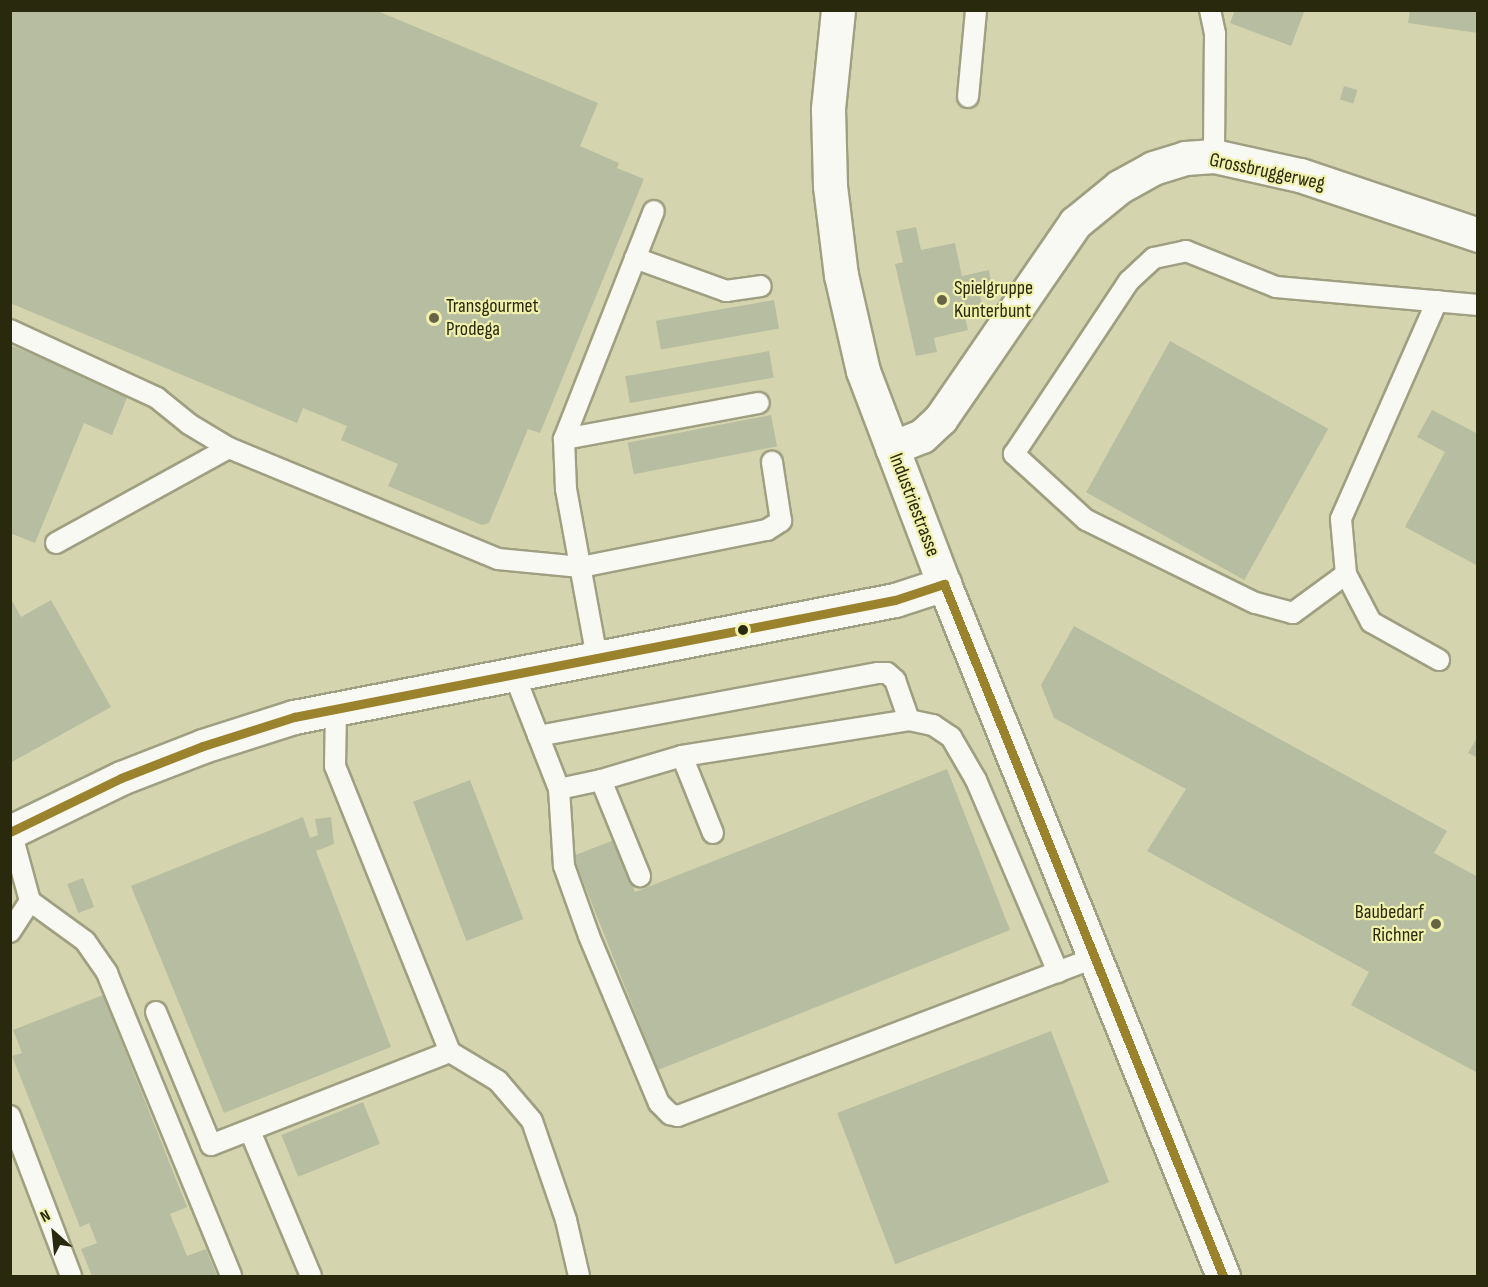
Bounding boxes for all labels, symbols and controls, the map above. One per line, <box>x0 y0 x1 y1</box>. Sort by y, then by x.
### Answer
street label: Grossbruggerweg <box>1207 148 1327 196</box>
place label: Spielgruppe Kunterbunt <box>954 276 1033 323</box>
marker: Spielgruppe Kunterbunt <box>935 293 949 307</box>
place label: Transgourmet Prodega <box>446 294 539 341</box>
marker: Transgourmet Prodega <box>427 311 441 325</box>
street label: Industriestrasse <box>883 450 945 560</box>
unlabelled marker <box>737 624 749 636</box>
place label: Baubedarf Richner <box>1355 900 1424 947</box>
marker: Baubedarf Richner <box>1429 917 1443 931</box>
north arrow <box>24 1203 84 1263</box>
text: N <box>37 1206 54 1227</box>

